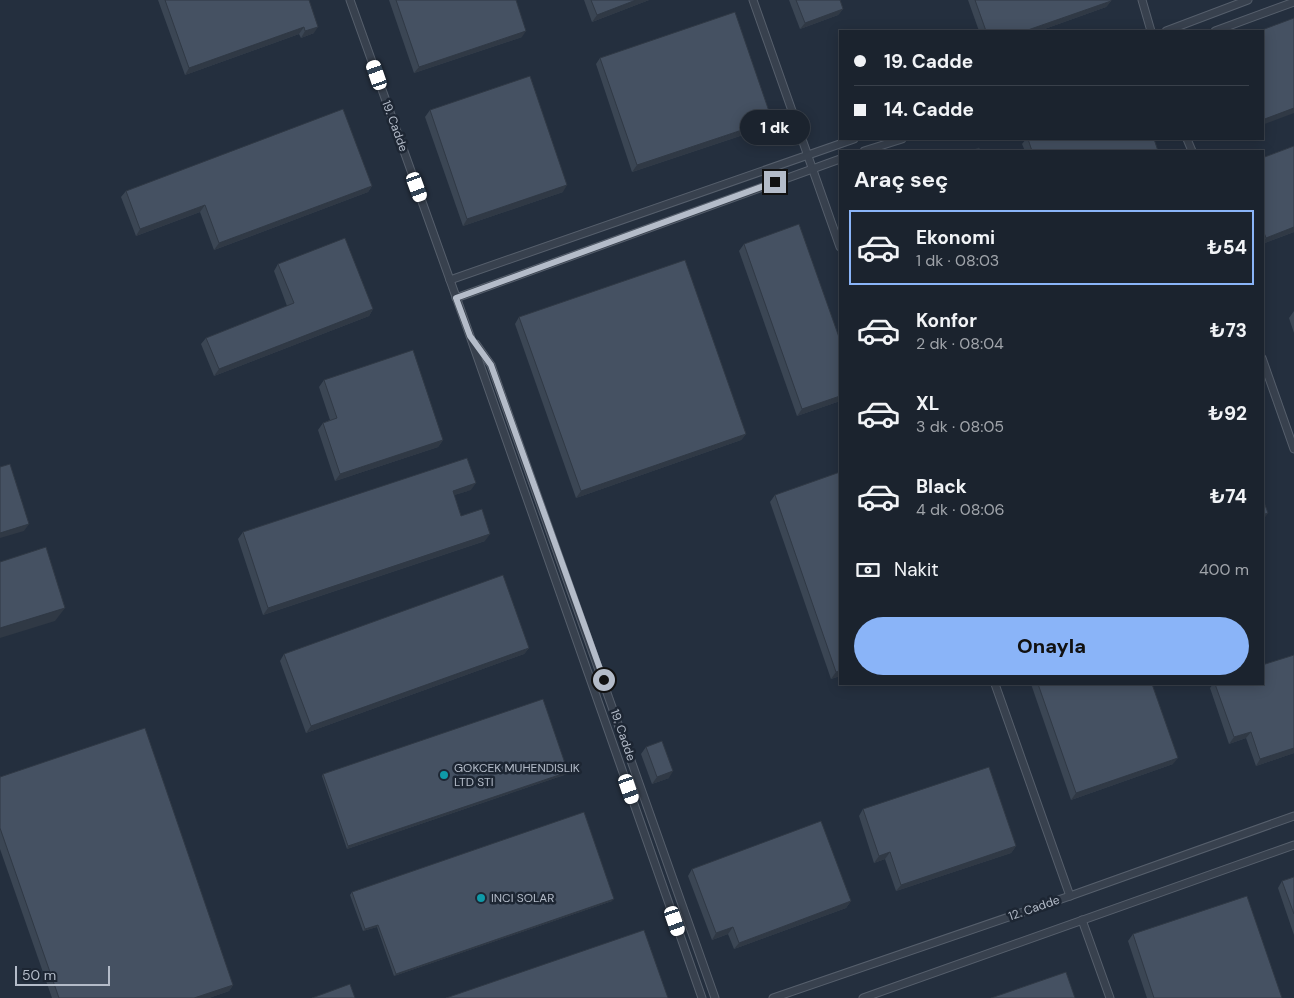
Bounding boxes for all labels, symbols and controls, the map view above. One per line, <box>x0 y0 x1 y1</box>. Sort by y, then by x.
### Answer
text: 19. Cadde <box>884 49 973 74</box>
car <box>365 58 388 92</box>
text: 14. Cadde <box>884 97 974 122</box>
street label: 19. Cadde <box>378 98 412 154</box>
callout: 1 dk <box>740 110 810 144</box>
text: 1 dk <box>760 117 790 138</box>
text: Araç seç <box>854 165 948 194</box>
car <box>404 170 429 204</box>
route end <box>764 171 786 193</box>
icon: car <box>856 225 901 270</box>
text: Ekonomi <box>916 225 995 250</box>
text: ₺54 <box>1207 235 1247 260</box>
text: 1 dk · 08:03 <box>916 250 999 271</box>
icon: car <box>856 308 901 353</box>
text: Konfor <box>916 308 977 333</box>
text: ₺73 <box>1210 318 1247 343</box>
text: 2 dk · 08:04 <box>916 333 1004 354</box>
icon: car <box>856 391 901 436</box>
text: XL <box>916 391 939 416</box>
text: ₺92 <box>1208 401 1247 426</box>
text: 3 dk · 08:05 <box>916 416 1004 437</box>
icon: car <box>856 474 901 519</box>
text: Black <box>916 474 967 499</box>
text: ₺74 <box>1210 484 1247 509</box>
text: 4 dk · 08:06 <box>916 499 1005 520</box>
icon: cash <box>854 556 882 584</box>
text: Nakit <box>894 557 939 582</box>
text: 400 m <box>1199 559 1249 580</box>
button: Onayla <box>854 617 1249 675</box>
route start <box>593 669 615 691</box>
street label: 19. Cadde <box>607 707 639 763</box>
place label: GOKCEK MUHENDISLIK LTD STI <box>454 760 580 790</box>
marker: GOKCEK MUHENDISLIK LTD STI <box>438 769 450 781</box>
car <box>617 772 640 806</box>
place label: INCI SOLAR <box>491 890 554 906</box>
marker: INCI SOLAR <box>475 892 487 904</box>
street label: 12. Cadde <box>1006 892 1062 924</box>
car <box>663 904 686 938</box>
scale bar <box>15 963 110 986</box>
text: 50 m <box>22 966 56 984</box>

